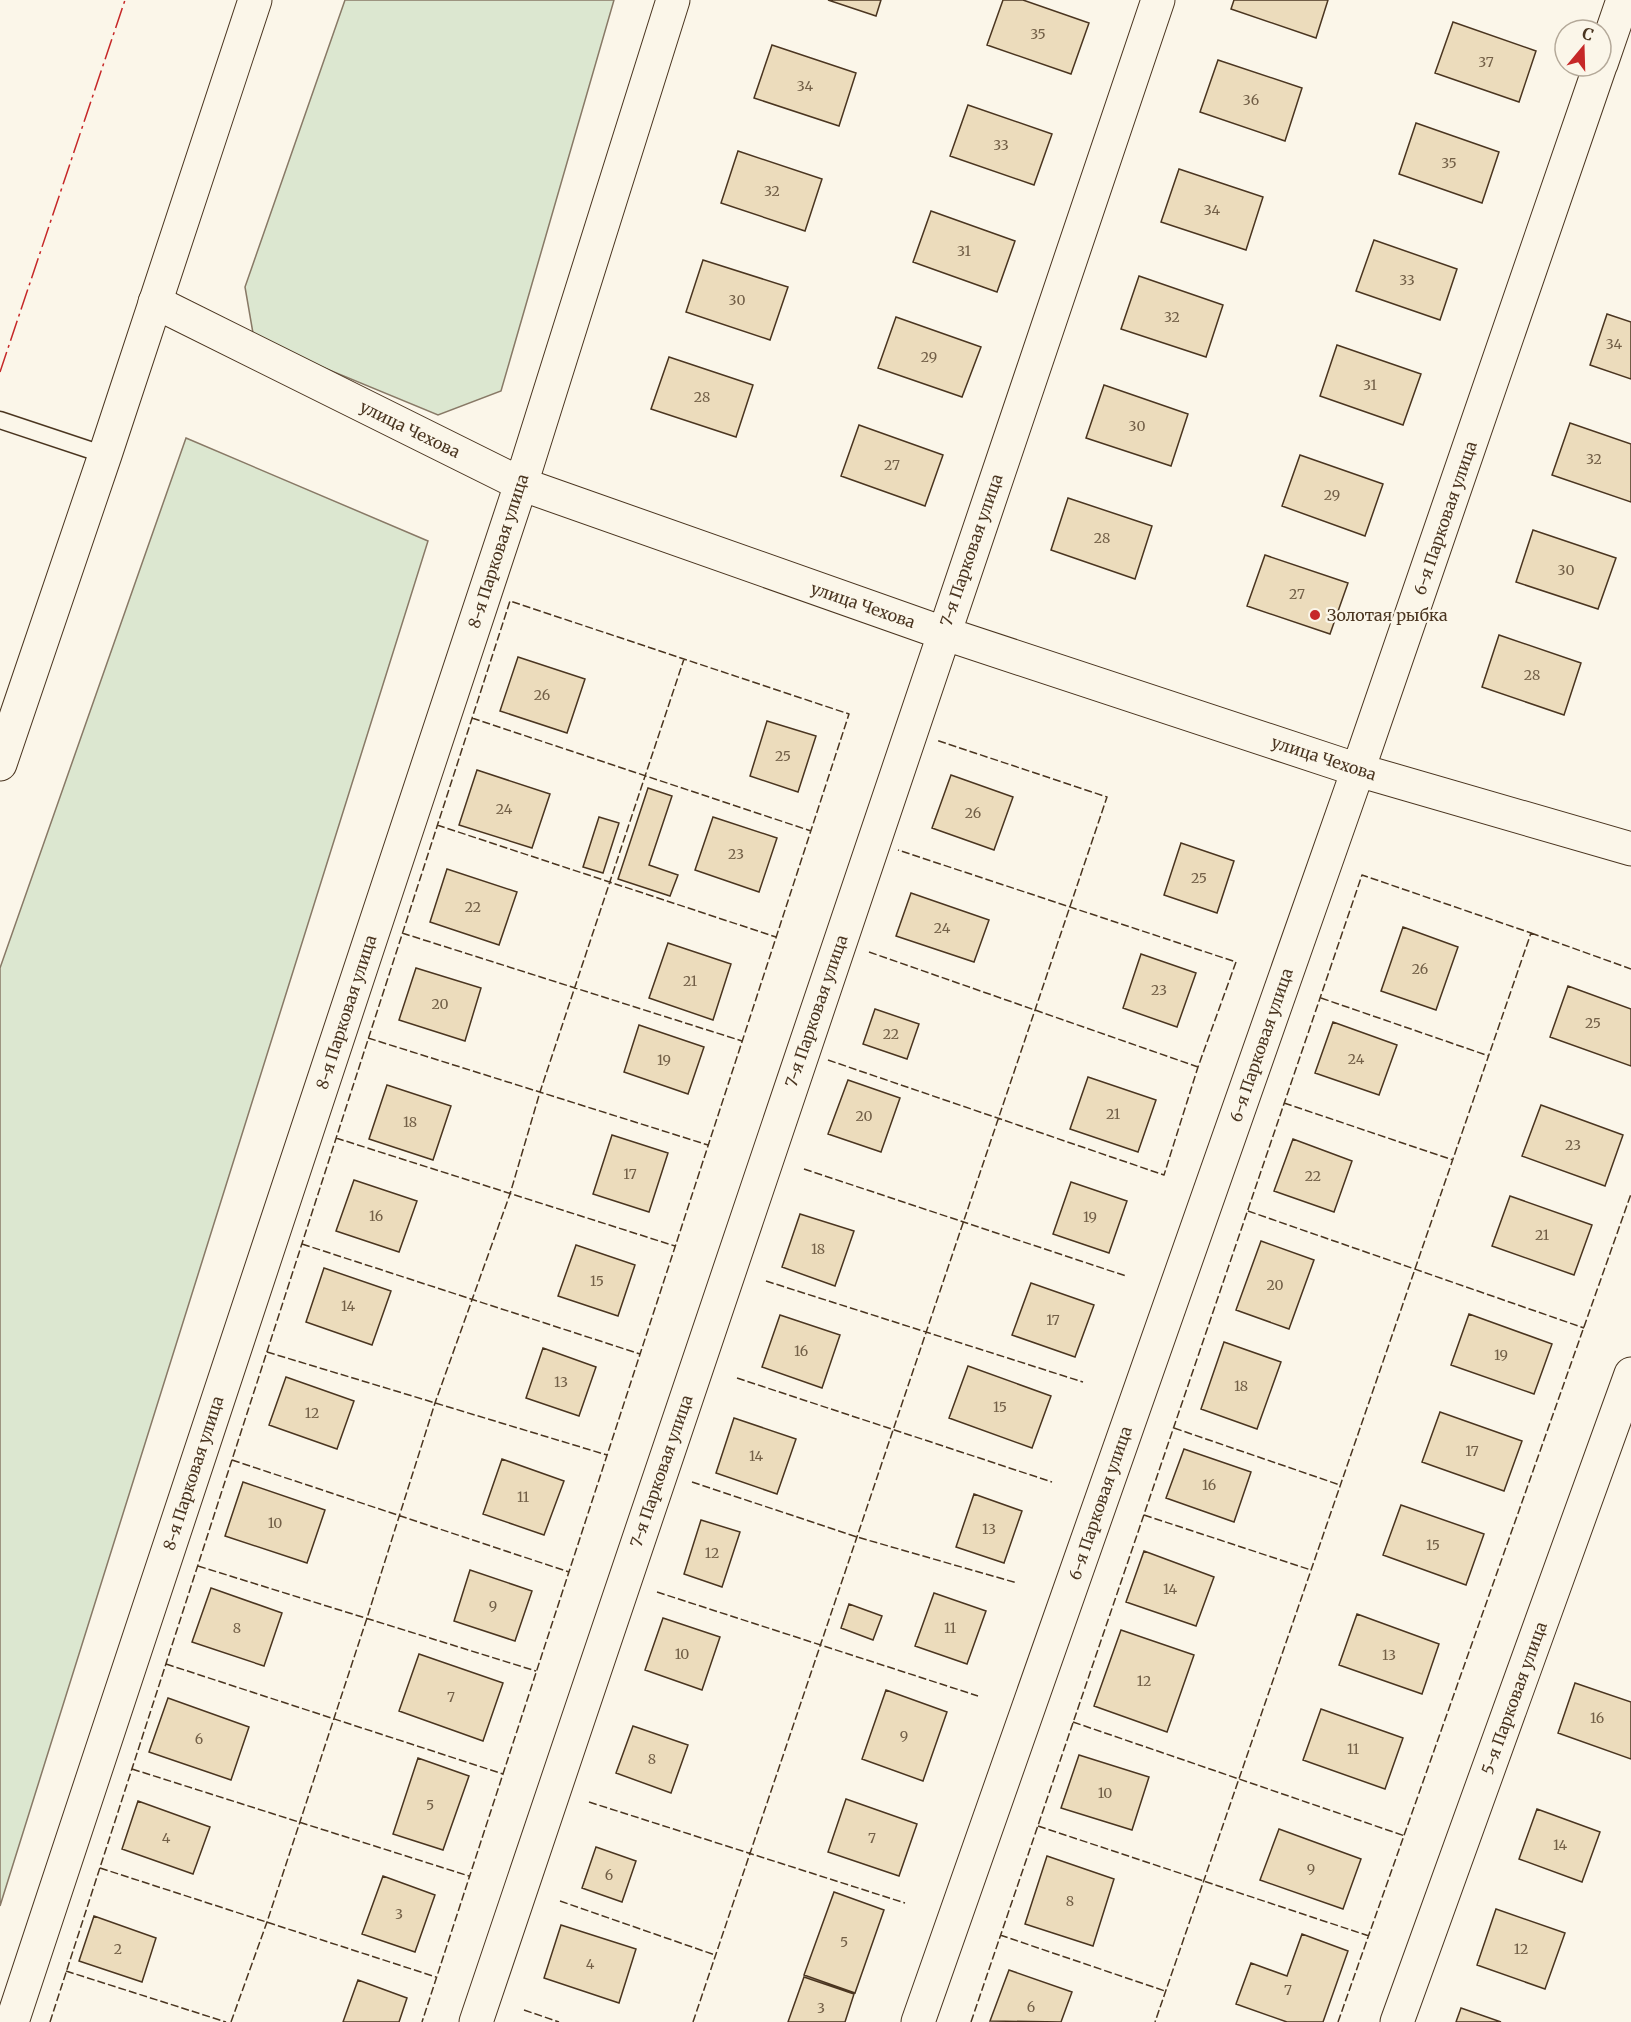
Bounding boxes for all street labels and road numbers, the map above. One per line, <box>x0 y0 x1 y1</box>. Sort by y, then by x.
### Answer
street label: улица Чехова <box>357 396 464 462</box>
street label: 6-я Парковая улица <box>1409 438 1481 598</box>
street label: 8-я Парковая улица <box>464 471 533 631</box>
street label: 7-я Парковая улица <box>936 471 1007 629</box>
street label: улица Чехова <box>808 578 918 632</box>
street label: улица Чехова <box>1269 732 1379 784</box>
street label: 8-я Парковая улица <box>312 932 381 1092</box>
street label: 7-я Парковая улица <box>781 932 852 1090</box>
street label: 6-я Парковая улица <box>1225 965 1297 1125</box>
street label: 7-я Парковая улица <box>626 1392 697 1550</box>
street label: 8-я Парковая улица <box>159 1393 228 1553</box>
street label: 6-я Парковая улица <box>1064 1423 1136 1583</box>
street label: 5-я Парковая улица <box>1477 1619 1551 1777</box>

